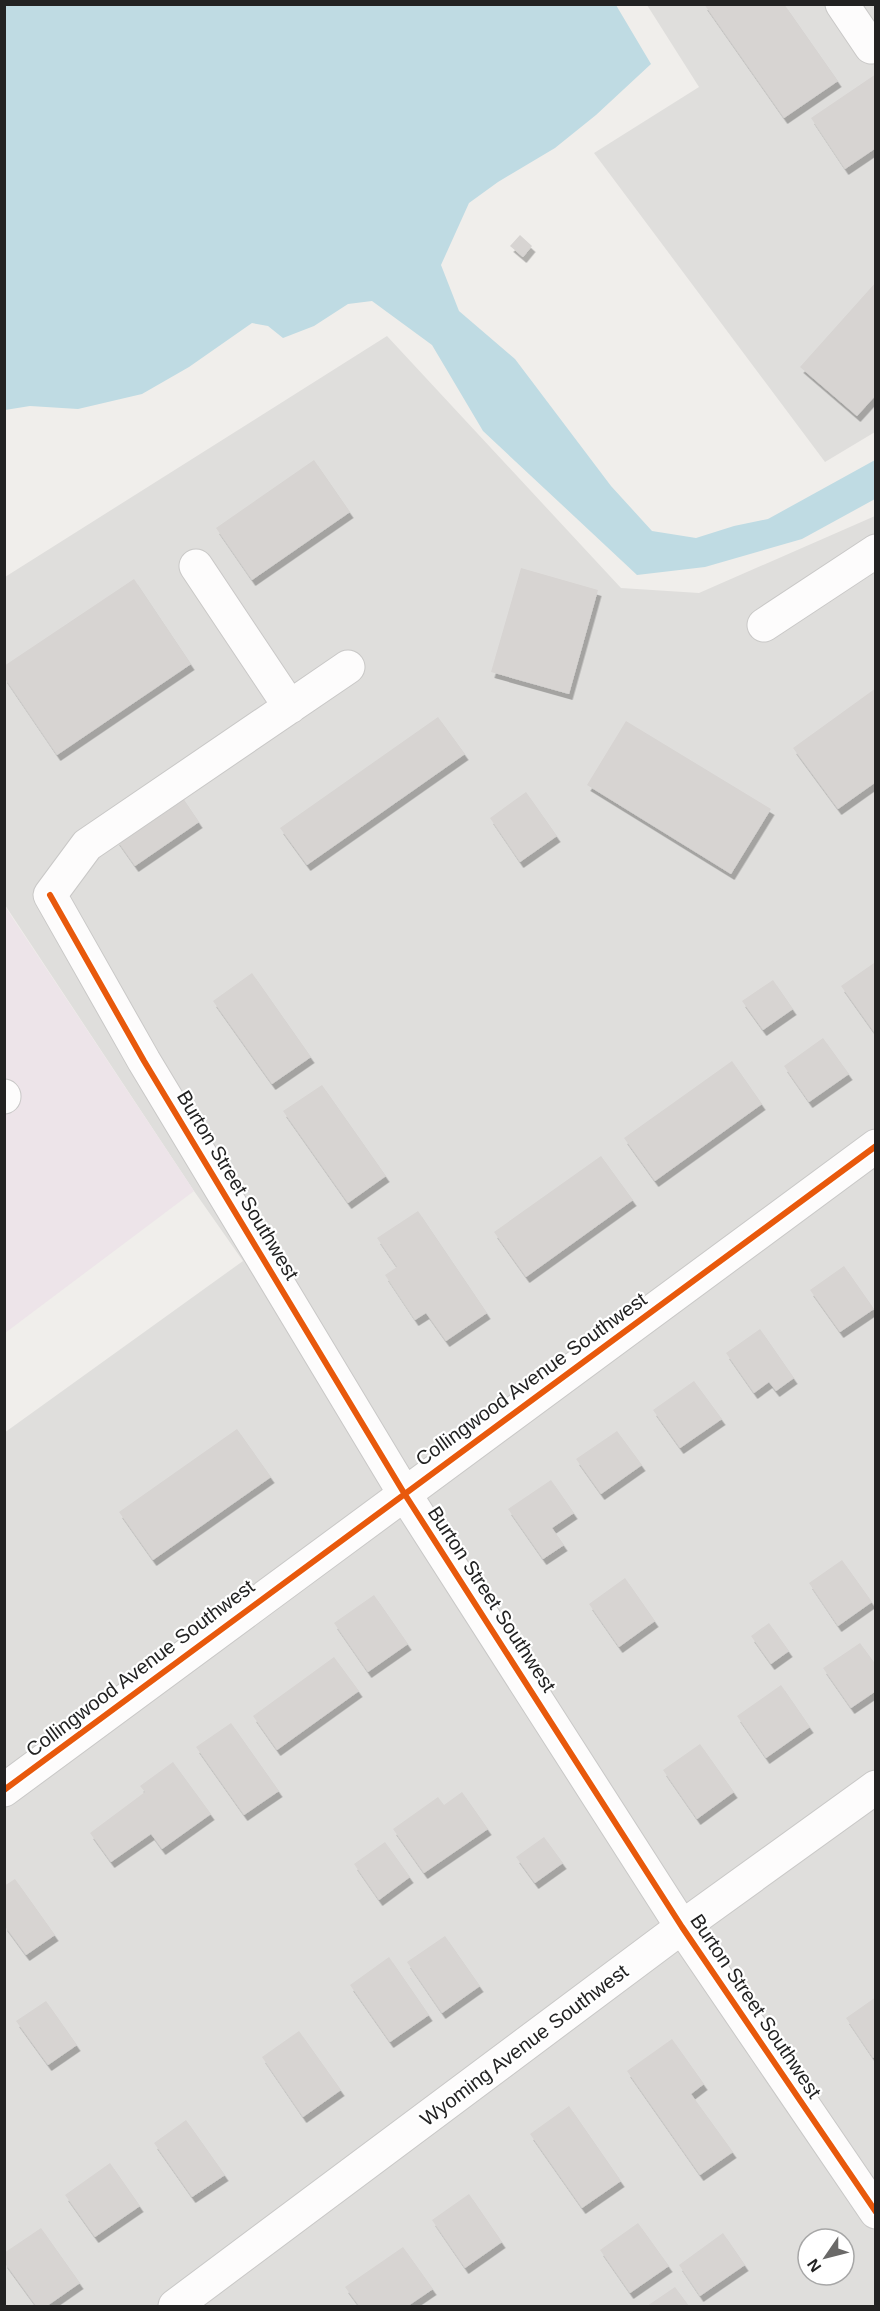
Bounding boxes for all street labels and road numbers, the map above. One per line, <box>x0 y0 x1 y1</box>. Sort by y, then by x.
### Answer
street label: Burton Street Southwest <box>173 1086 303 1284</box>
street label: Collingwood Avenue Southwest <box>411 1288 651 1470</box>
street label: Burton Street Southwest <box>424 1502 560 1696</box>
street label: Collingwood Avenue Southwest <box>22 1575 259 1761</box>
street label: Burton Street Southwest <box>686 1910 826 2102</box>
street label: Wyoming Avenue Southwest <box>416 1960 632 2130</box>

